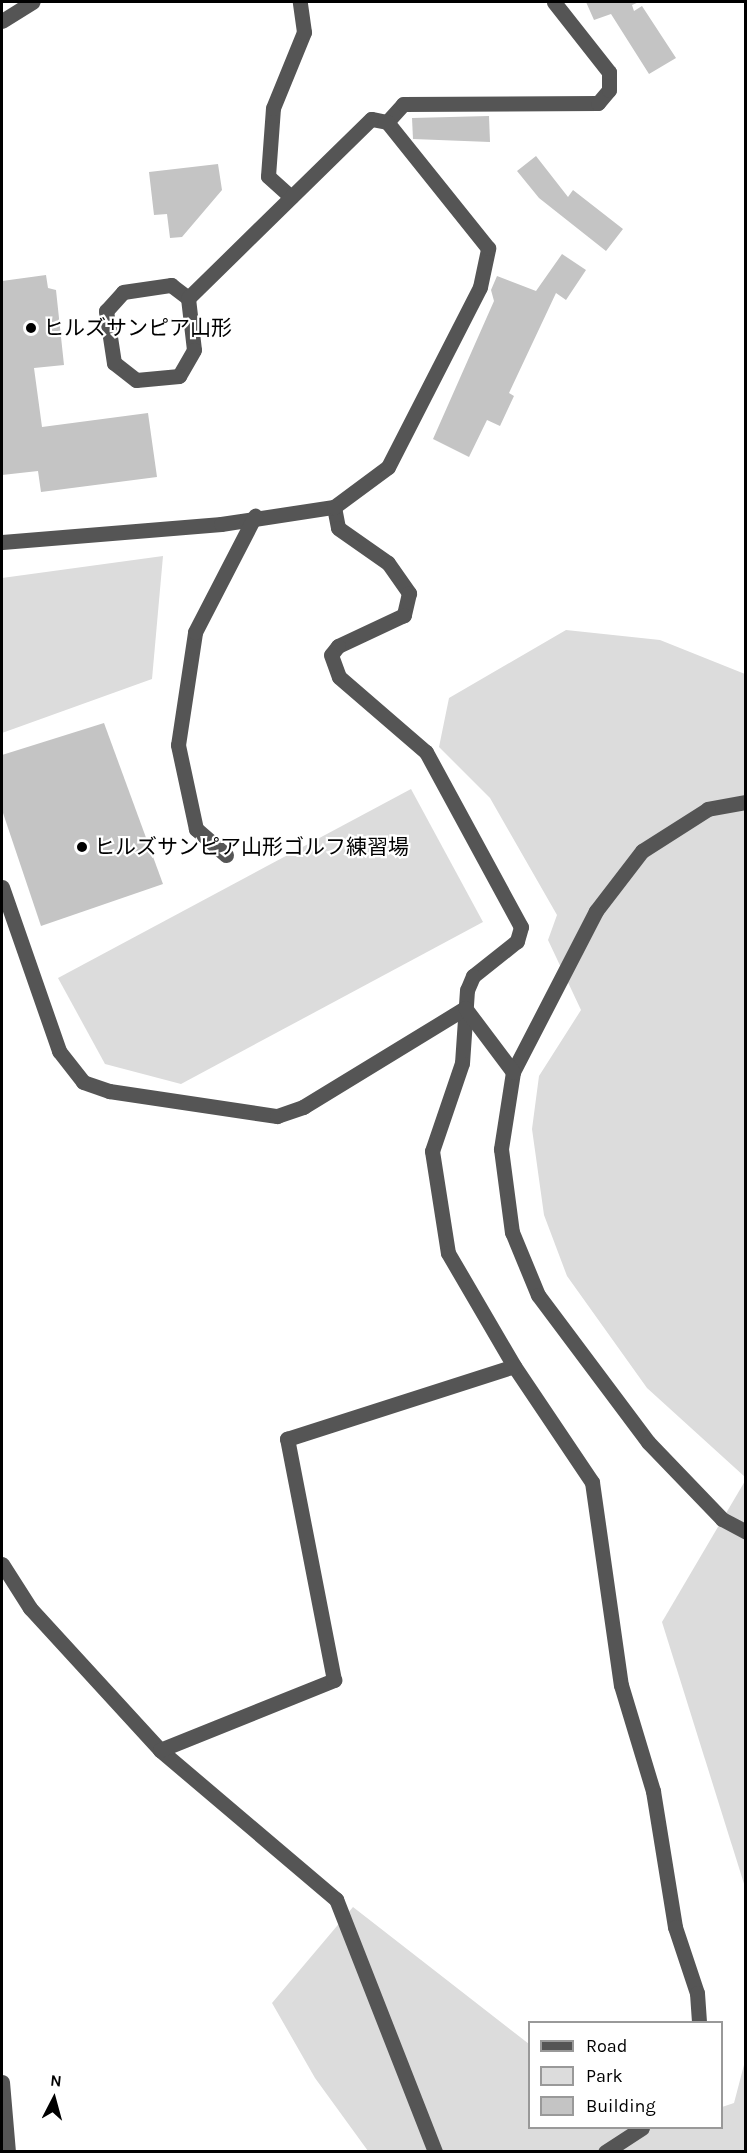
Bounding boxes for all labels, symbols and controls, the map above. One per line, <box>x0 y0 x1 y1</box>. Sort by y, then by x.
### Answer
place label: ヒルズサンピア山形 <box>43 315 232 341</box>
marker: ヒルズサンピア山形 <box>24 321 38 335</box>
place label: ヒルズサンピア山形ゴルフ練習場 <box>94 834 409 860</box>
marker: ヒルズサンピア山形ゴルフ練習場 <box>75 840 89 854</box>
legend <box>528 2021 723 2129</box>
text: Road <box>586 2035 627 2057</box>
text: Park <box>586 2065 623 2087</box>
north arrow <box>24 2069 84 2129</box>
text: N <box>49 2071 63 2091</box>
text: Building <box>586 2095 656 2117</box>

